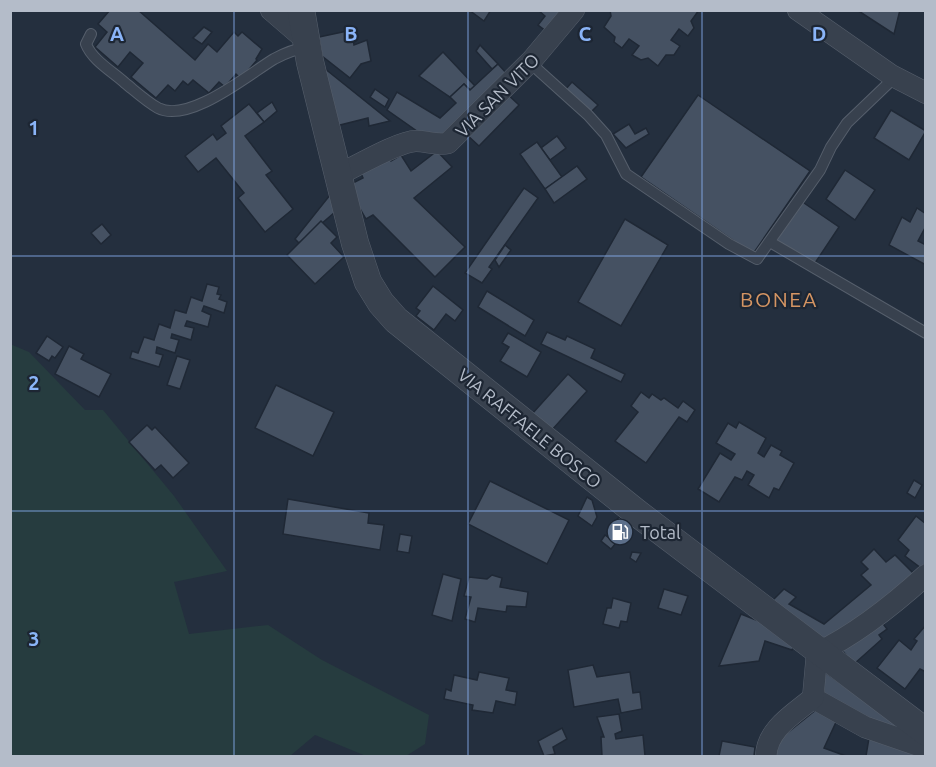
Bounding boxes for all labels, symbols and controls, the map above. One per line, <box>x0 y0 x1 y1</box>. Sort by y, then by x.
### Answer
text: A <box>110 22 124 45</box>
text: B <box>344 22 358 45</box>
text: C <box>579 22 592 45</box>
text: D <box>812 22 826 45</box>
street label: VIA SAN VITO <box>451 49 543 141</box>
text: 1 <box>28 116 40 139</box>
district label: BONEA <box>740 287 818 311</box>
street label: VIA RAFFAELE BOSCO <box>454 364 606 492</box>
text: 2 <box>28 371 40 394</box>
fuel station icon: Total <box>605 517 635 547</box>
place label: Total <box>640 522 681 542</box>
text: 3 <box>28 627 40 650</box>

